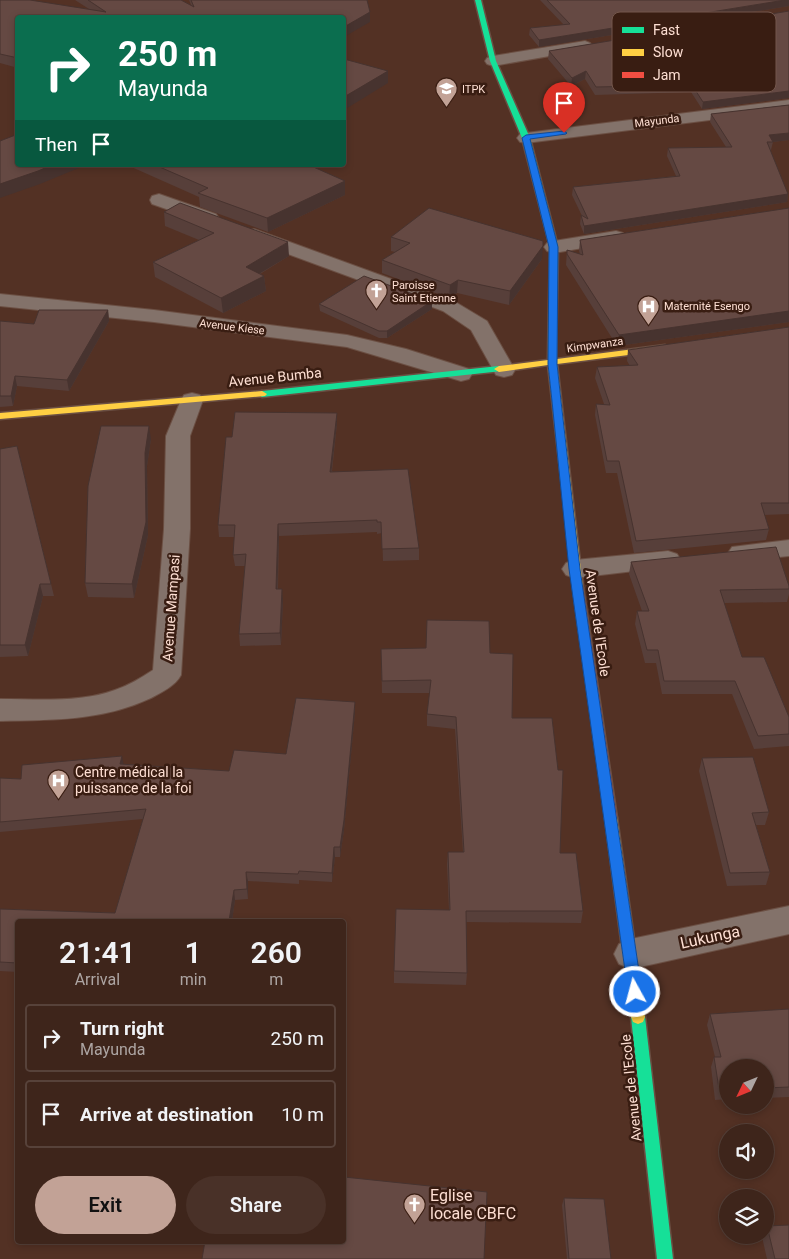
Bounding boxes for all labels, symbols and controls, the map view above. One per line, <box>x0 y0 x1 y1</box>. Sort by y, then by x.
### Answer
legend <box>612 12 776 92</box>
text: Fast <box>653 22 680 38</box>
text: 250 m <box>118 34 217 75</box>
icon: right <box>35 35 100 100</box>
text: Slow <box>653 44 684 60</box>
text: Jam <box>653 67 681 83</box>
text: Mayunda <box>118 76 208 101</box>
school or university icon: ITPK <box>434 77 458 108</box>
pin <box>543 82 585 133</box>
place label: ITPK <box>462 83 485 96</box>
icon: arrive <box>550 89 578 117</box>
street label: Mayunda <box>634 112 680 130</box>
icon: arrive <box>87 130 115 158</box>
text: Then <box>35 133 77 156</box>
church icon: Paroisse Saint Etienne <box>364 279 388 310</box>
place label: Paroisse Saint Etienne <box>392 279 456 305</box>
hospital icon: Maternité Esengo <box>636 294 660 325</box>
place label: Maternité Esengo <box>664 300 750 313</box>
street label: Avenue Kiese <box>199 317 266 337</box>
street label: Kimpwanza <box>566 335 624 355</box>
street label: Avenue Bumba <box>228 364 322 390</box>
street label: Avenue Mampasi <box>159 554 183 662</box>
street label: Avenue de l'Ecole <box>583 568 613 678</box>
place label: Centre médical la puissance de la foi <box>75 764 192 796</box>
hospital icon: Centre médical la puissance de la foi <box>47 768 71 799</box>
street label: Lukunga <box>678 921 742 953</box>
text: 21:41 <box>59 935 136 970</box>
text: 1 <box>185 935 202 970</box>
text: 260 <box>251 935 302 970</box>
position arrow <box>608 965 660 1017</box>
text: Arrival <box>75 970 120 989</box>
text: min <box>180 970 207 989</box>
text: m <box>269 970 283 989</box>
text: Turn right <box>80 1017 164 1040</box>
icon: right <box>37 1024 65 1052</box>
text: 250 m <box>271 1027 324 1050</box>
street label: Avenue de l'Ecole <box>617 1034 645 1142</box>
text: Mayunda <box>80 1040 146 1059</box>
north arrow <box>719 1059 774 1114</box>
map controls <box>719 1059 774 1244</box>
icon: arrive <box>37 1100 65 1128</box>
text: Arrive at destination <box>80 1103 253 1126</box>
text: 10 m <box>281 1103 324 1126</box>
button: sound <box>719 1124 774 1179</box>
button: Exit <box>35 1176 176 1234</box>
button: Share <box>186 1176 326 1234</box>
place label: Eglise locale CBFC <box>430 1186 516 1223</box>
button: layers <box>719 1189 774 1244</box>
church icon: Eglise locale CBFC <box>402 1192 426 1223</box>

